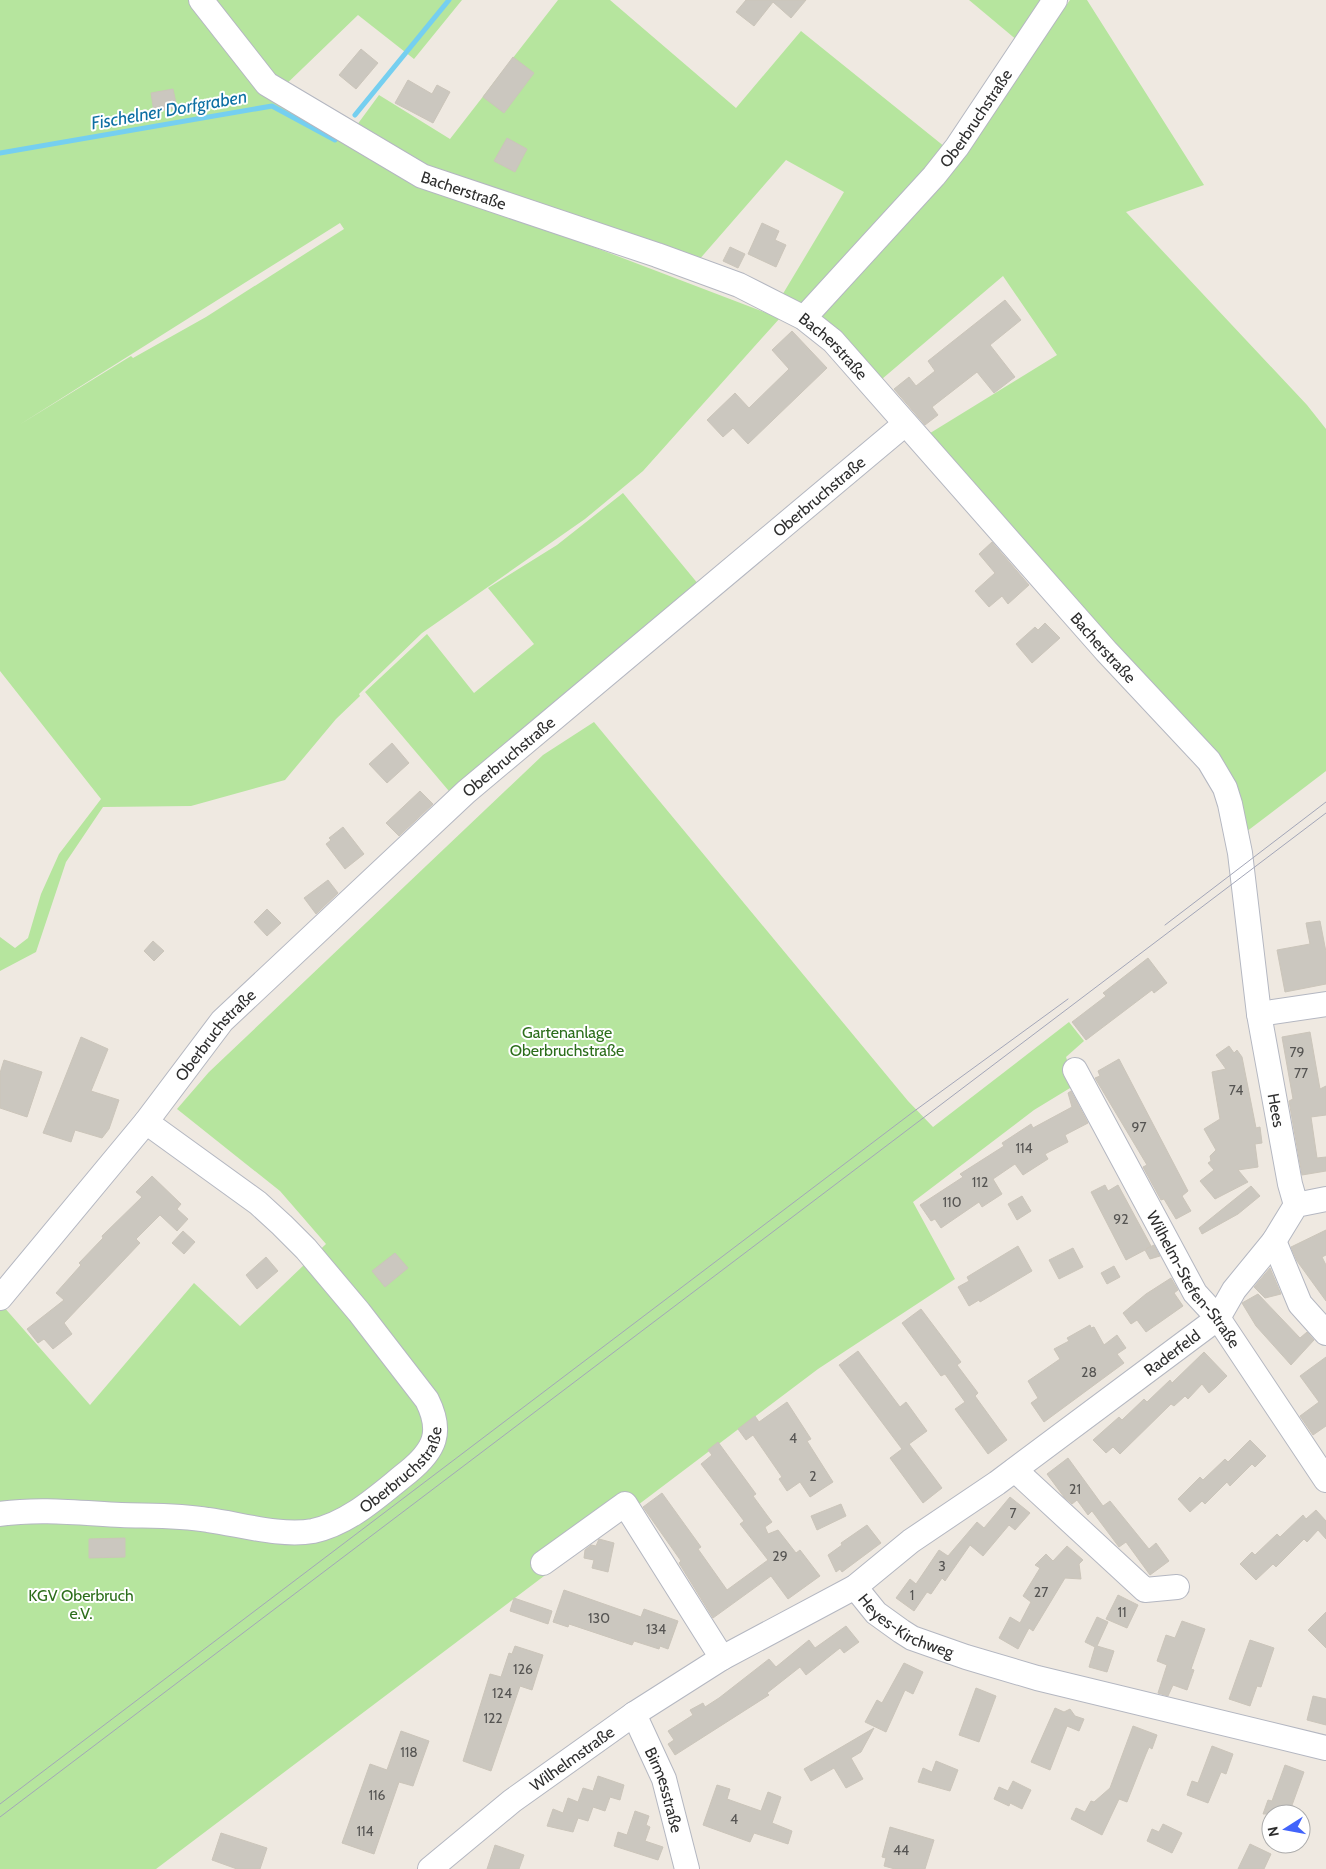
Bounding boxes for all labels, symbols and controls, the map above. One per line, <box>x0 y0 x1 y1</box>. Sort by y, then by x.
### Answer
street label: Oberbruchstraße <box>935 65 1016 171</box>
water label: Fischelner Dorfgraben <box>89 85 249 135</box>
street label: Bacherstraße <box>419 167 509 213</box>
street label: Bacherstraße <box>795 308 872 383</box>
street label: Oberbruchstraße <box>769 452 869 540</box>
street label: Bacherstraße <box>1067 608 1140 687</box>
street label: Oberbruchstraße <box>458 712 558 801</box>
street label: Oberbruchstraße <box>171 985 259 1085</box>
park label: Gartenanlage Oberbruchstraße <box>510 1023 624 1060</box>
house number: 79 <box>1290 1043 1305 1061</box>
house number: 77 <box>1294 1064 1308 1082</box>
house number: 74 <box>1229 1081 1243 1099</box>
street label: Hees <box>1264 1092 1289 1129</box>
house number: 97 <box>1132 1118 1147 1136</box>
house number: 114 <box>1015 1139 1033 1157</box>
house number: 112 <box>972 1173 988 1191</box>
house number: 110 <box>943 1193 962 1211</box>
street label: Wilhelm-Stefen-Straße <box>1143 1207 1245 1351</box>
house number: 92 <box>1113 1210 1129 1228</box>
street label: Raderfeld <box>1140 1325 1204 1380</box>
house number: 28 <box>1081 1363 1097 1381</box>
street label: Oberbruchstraße <box>355 1426 445 1517</box>
house number: 4 <box>789 1429 797 1447</box>
house number: 2 <box>809 1467 817 1485</box>
house number: 21 <box>1069 1480 1081 1498</box>
house number: 7 <box>1009 1504 1017 1522</box>
house number: 29 <box>772 1547 788 1565</box>
house number: 3 <box>938 1557 946 1575</box>
house number: 27 <box>1034 1583 1048 1601</box>
park label: KGV Oberbruch e.V. <box>28 1586 134 1623</box>
house number: 1 <box>910 1586 914 1604</box>
street label: Heyes-Kirchweg <box>855 1590 957 1662</box>
house number: 11 <box>1117 1603 1127 1621</box>
house number: 130 <box>588 1609 610 1627</box>
house number: 134 <box>646 1620 666 1638</box>
house number: 126 <box>513 1660 533 1678</box>
house number: 124 <box>492 1684 512 1702</box>
house number: 122 <box>483 1709 503 1727</box>
street label: Wilhelmstraße <box>526 1722 618 1795</box>
house number: 118 <box>400 1743 418 1761</box>
street label: Birmesstraße <box>641 1744 687 1834</box>
house number: 116 <box>368 1786 386 1804</box>
north arrow <box>1261 1804 1311 1854</box>
house number: 4 <box>730 1810 738 1828</box>
house number: 114 <box>356 1822 374 1840</box>
text: N <box>1263 1825 1283 1838</box>
house number: 44 <box>893 1841 909 1859</box>

